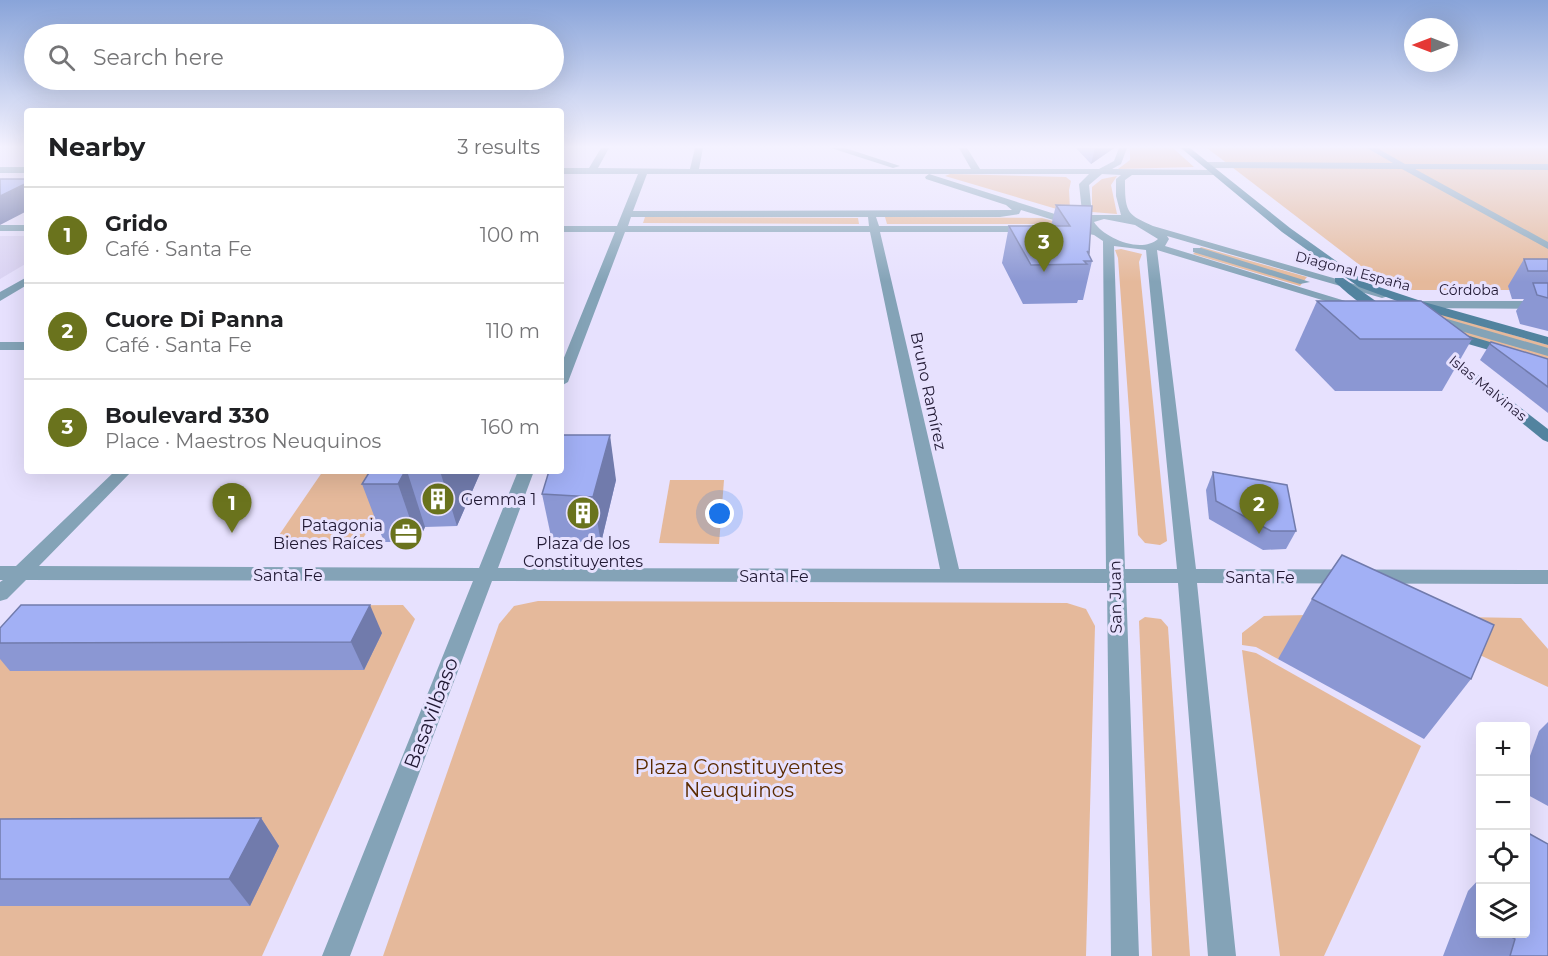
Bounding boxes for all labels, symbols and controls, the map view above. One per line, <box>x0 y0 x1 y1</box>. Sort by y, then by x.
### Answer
north arrow <box>1404 18 1458 72</box>
search box <box>24 24 564 90</box>
icon: search <box>45 41 78 74</box>
text: Search here <box>93 44 224 71</box>
text: Nearby <box>48 131 145 163</box>
text: 3 results <box>457 135 540 159</box>
text: Grido <box>105 210 168 237</box>
pin: 3 <box>1024 222 1064 272</box>
text: 1 <box>64 223 71 247</box>
text: 100 m <box>480 223 540 247</box>
text: Café · Santa Fe <box>105 237 252 261</box>
street label: Diagonal España <box>1293 247 1413 295</box>
street label: Córdoba <box>1439 281 1499 299</box>
text: Cuore Di Panna <box>105 306 284 333</box>
text: 2 <box>62 319 73 343</box>
text: 110 m <box>486 319 540 343</box>
street label: Bruno Ramírez <box>907 330 950 452</box>
text: Café · Santa Fe <box>105 333 252 357</box>
street label: Islas Malvinas <box>1445 351 1531 425</box>
text: Boulevard 330 <box>105 402 270 429</box>
text: 3 <box>62 415 73 439</box>
text: 160 m <box>481 415 540 439</box>
text: Place · Maestros Neuquinos <box>105 429 381 453</box>
building icon: Gemma 1 <box>420 481 456 517</box>
pin: 1 <box>212 484 252 533</box>
pin: 2 <box>1240 484 1278 534</box>
place label: Gemma 1 <box>461 490 536 509</box>
building icon: Plaza de los Constituyentes <box>565 495 601 531</box>
your location <box>705 499 734 528</box>
place label: Patagonia Bienes Raíces <box>273 516 383 553</box>
office icon: Patagonia Bienes Raíces <box>388 516 424 552</box>
place label: Plaza de los Constituyentes <box>523 534 643 571</box>
street label: San Juan <box>1105 560 1126 634</box>
street label: Santa Fe <box>253 566 323 585</box>
street label: Santa Fe <box>739 567 809 586</box>
street label: Santa Fe <box>1225 568 1295 587</box>
street label: Basavilbaso <box>399 654 463 772</box>
map controls <box>1476 722 1530 938</box>
button: + <box>1476 722 1530 776</box>
park label: Plaza Constituyentes Neuquinos <box>635 755 844 802</box>
button: − <box>1476 776 1530 830</box>
button: locate <box>1476 830 1530 884</box>
button: layers <box>1476 884 1530 938</box>

